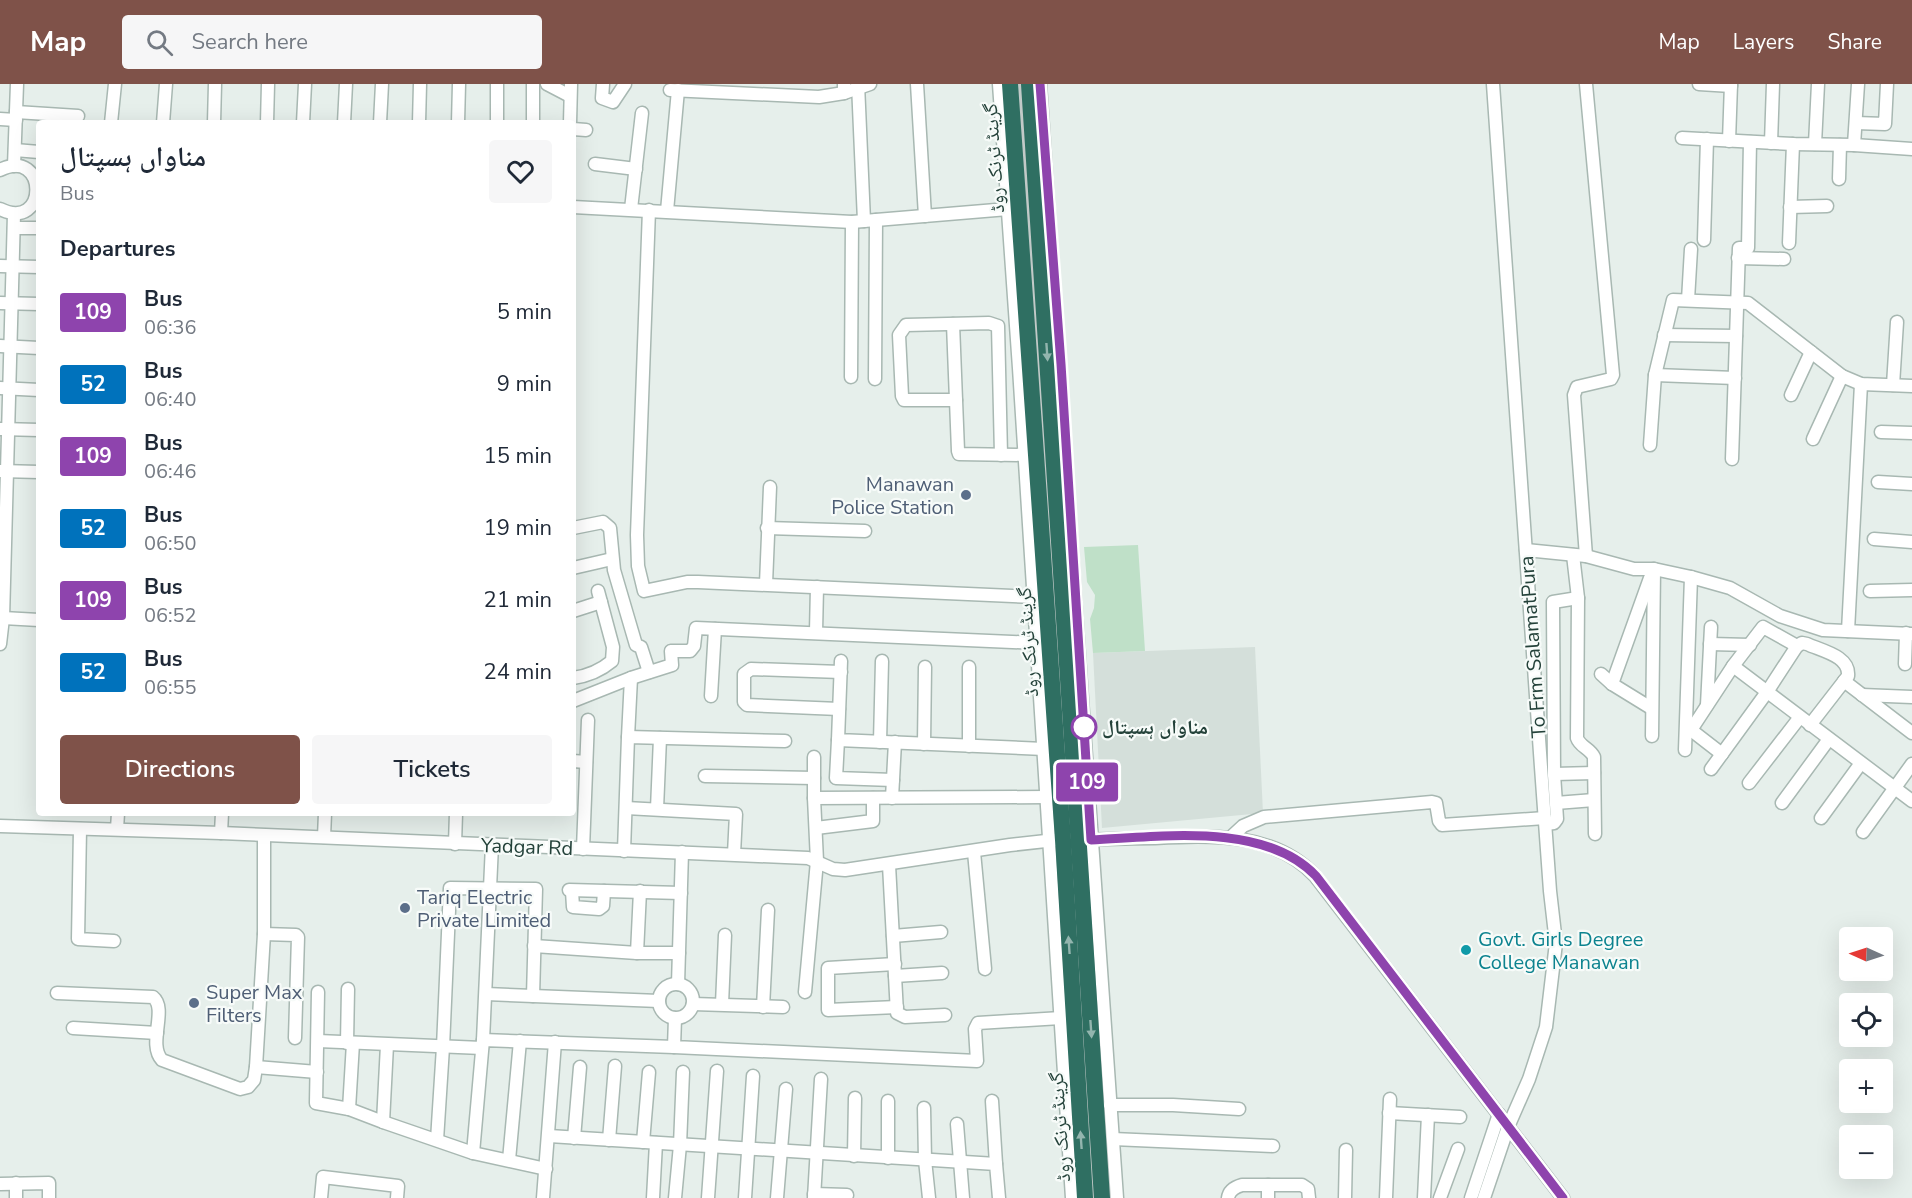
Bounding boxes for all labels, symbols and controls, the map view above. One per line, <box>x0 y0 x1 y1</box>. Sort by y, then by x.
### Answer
search box <box>122 15 542 69</box>
text: Map <box>30 23 86 61</box>
icon: search <box>143 26 176 59</box>
text: Search here <box>191 27 308 57</box>
text: Map <box>1658 28 1700 56</box>
text: Layers <box>1733 28 1794 56</box>
text: Share <box>1827 28 1882 56</box>
street label: گرینڈ ٹرنک روڈ <box>977 102 1011 214</box>
text: مناواں ہسپتال <box>60 138 206 176</box>
button: heart <box>489 140 552 203</box>
text: Bus <box>60 180 94 207</box>
text: Departures <box>60 234 175 264</box>
text: Bus <box>144 284 183 314</box>
text: 5 min <box>497 297 552 327</box>
text: 109 <box>74 298 112 326</box>
text: 06:36 <box>144 314 197 341</box>
one-way arrow <box>1043 342 1052 361</box>
text: Bus <box>144 356 183 386</box>
text: 9 min <box>497 369 552 399</box>
text: 52 <box>80 370 106 398</box>
text: 06:40 <box>144 386 197 413</box>
text: Bus <box>144 428 183 458</box>
text: 15 min <box>484 441 552 471</box>
text: 109 <box>74 442 112 470</box>
text: 06:46 <box>144 458 197 485</box>
place label: Manawan Police Station <box>831 471 954 521</box>
marker: Manawan Police Station <box>959 488 973 502</box>
text: Bus <box>144 500 183 530</box>
text: 19 min <box>484 513 552 543</box>
text: 52 <box>80 514 106 542</box>
text: 06:50 <box>144 530 197 557</box>
street label: To Frm SalamatPura <box>1513 555 1553 739</box>
text: Bus <box>144 572 183 602</box>
text: 21 min <box>484 585 552 615</box>
text: 109 <box>74 586 112 614</box>
street label: گرینڈ ٹرنک روڈ <box>1011 586 1045 698</box>
text: 06:52 <box>144 602 197 629</box>
text: Bus <box>144 644 183 674</box>
text: 24 min <box>484 657 552 687</box>
text: 52 <box>80 658 106 686</box>
text: 06:55 <box>144 674 197 701</box>
marker: مناواں ہسپتال <box>1071 714 1097 740</box>
place label: مناواں ہسپتال <box>1102 714 1208 741</box>
button: Directions <box>60 735 300 804</box>
button: Tickets <box>312 735 552 804</box>
line badge: 109 <box>1052 762 1122 802</box>
text: 109 <box>1068 768 1106 796</box>
street label: Yadgar Rd <box>480 832 573 862</box>
place label: Tariq Electric Private Limited <box>417 884 551 934</box>
marker: Tariq Electric Private Limited <box>398 901 412 915</box>
place label: Govt. Girls Degree College Manawan <box>1478 926 1643 976</box>
north arrow <box>1839 927 1893 981</box>
map controls <box>1839 927 1893 1179</box>
one-way arrow <box>1065 935 1074 954</box>
marker: Govt. Girls Degree College Manawan <box>1459 943 1473 957</box>
place label: Super Max Filters <box>206 979 303 1029</box>
button: locate <box>1839 993 1893 1047</box>
marker: Super Max Filters <box>187 996 201 1010</box>
one-way arrow <box>1086 1019 1096 1038</box>
button: + <box>1839 1059 1893 1113</box>
street label: گرینڈ ٹرنک روڈ <box>1043 1071 1077 1183</box>
button: − <box>1839 1125 1893 1179</box>
one-way arrow <box>1077 1130 1086 1149</box>

